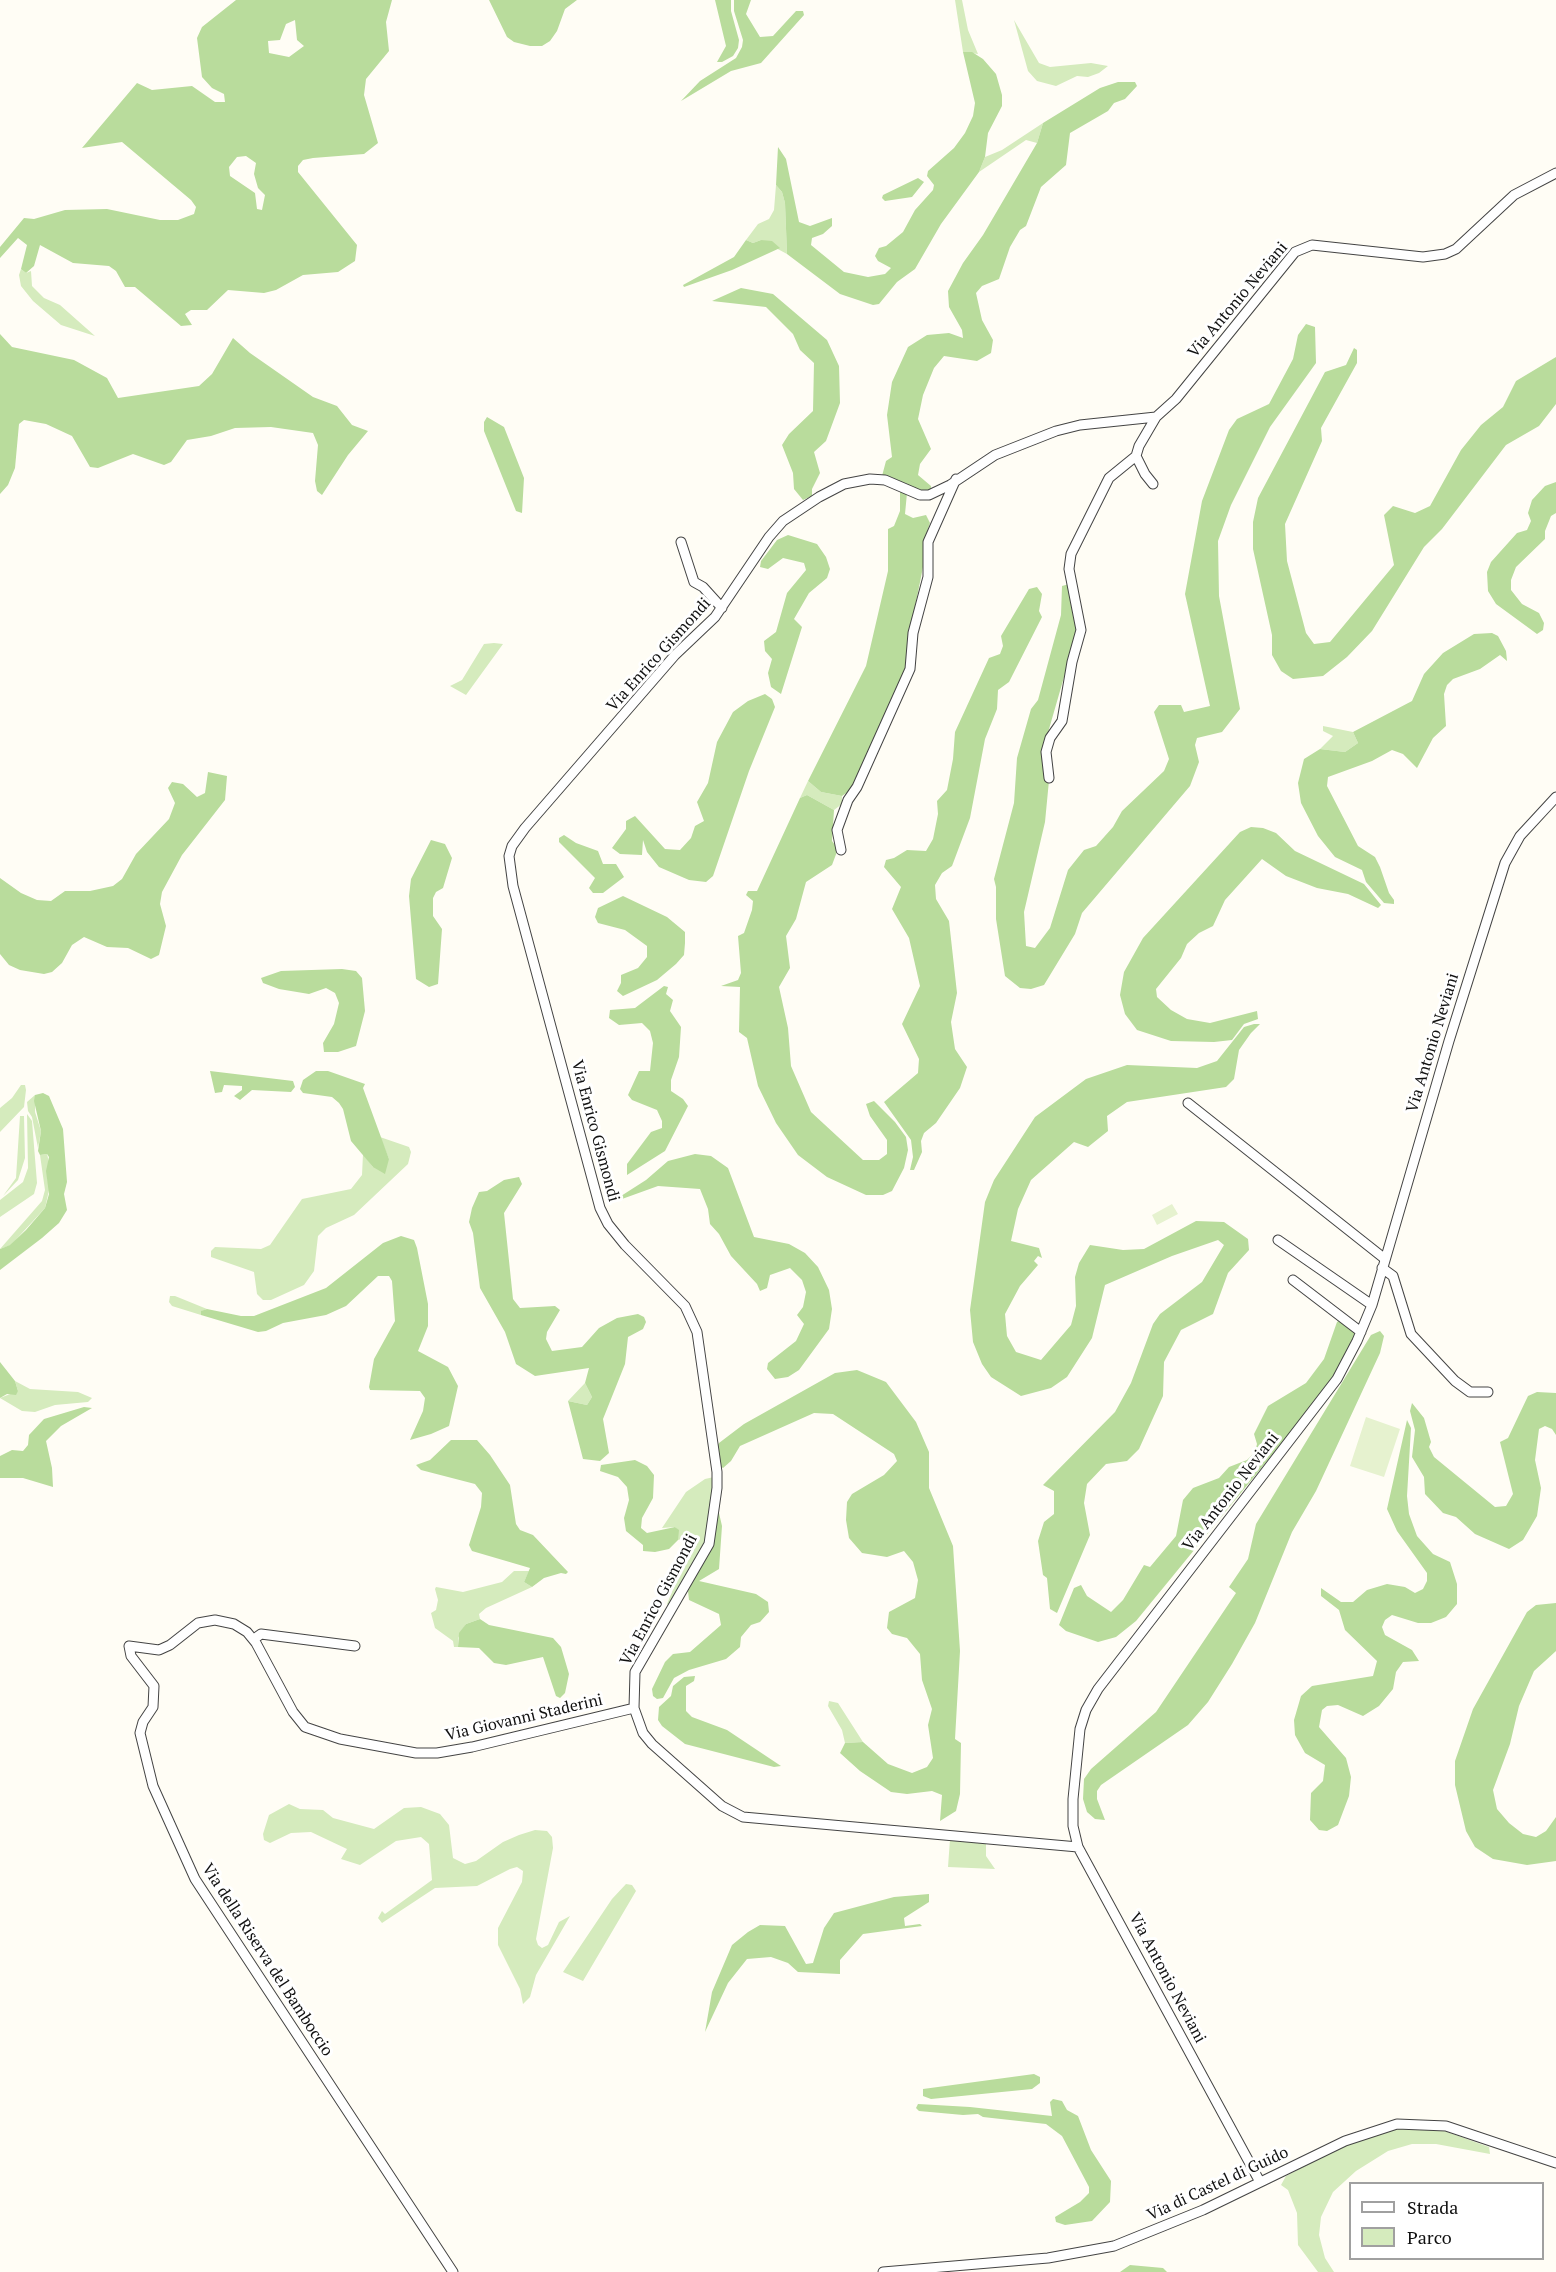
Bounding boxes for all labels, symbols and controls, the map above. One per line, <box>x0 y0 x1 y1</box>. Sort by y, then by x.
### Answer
street label: Via Antonio Neviani <box>1184 238 1292 362</box>
street label: Via Enrico Gismondi <box>603 594 715 716</box>
street label: Via Antonio Neviani <box>1403 971 1463 1115</box>
street label: Via Enrico Gismondi <box>567 1058 623 1204</box>
street label: Via Antonio Neviani <box>1179 1429 1283 1555</box>
street label: Via Enrico Gismondi <box>616 1531 702 1669</box>
street label: Via Giovanni Staderini <box>443 1691 605 1745</box>
street label: Via della Riserva del Bamboccio <box>197 1860 337 2060</box>
street label: Via Antonio Neviani <box>1125 1910 1209 2046</box>
street label: Via di Castel di Guido <box>1144 2143 1292 2225</box>
legend <box>1349 2182 1544 2260</box>
text: Strada <box>1407 2195 1458 2219</box>
text: Parco <box>1407 2225 1452 2249</box>

